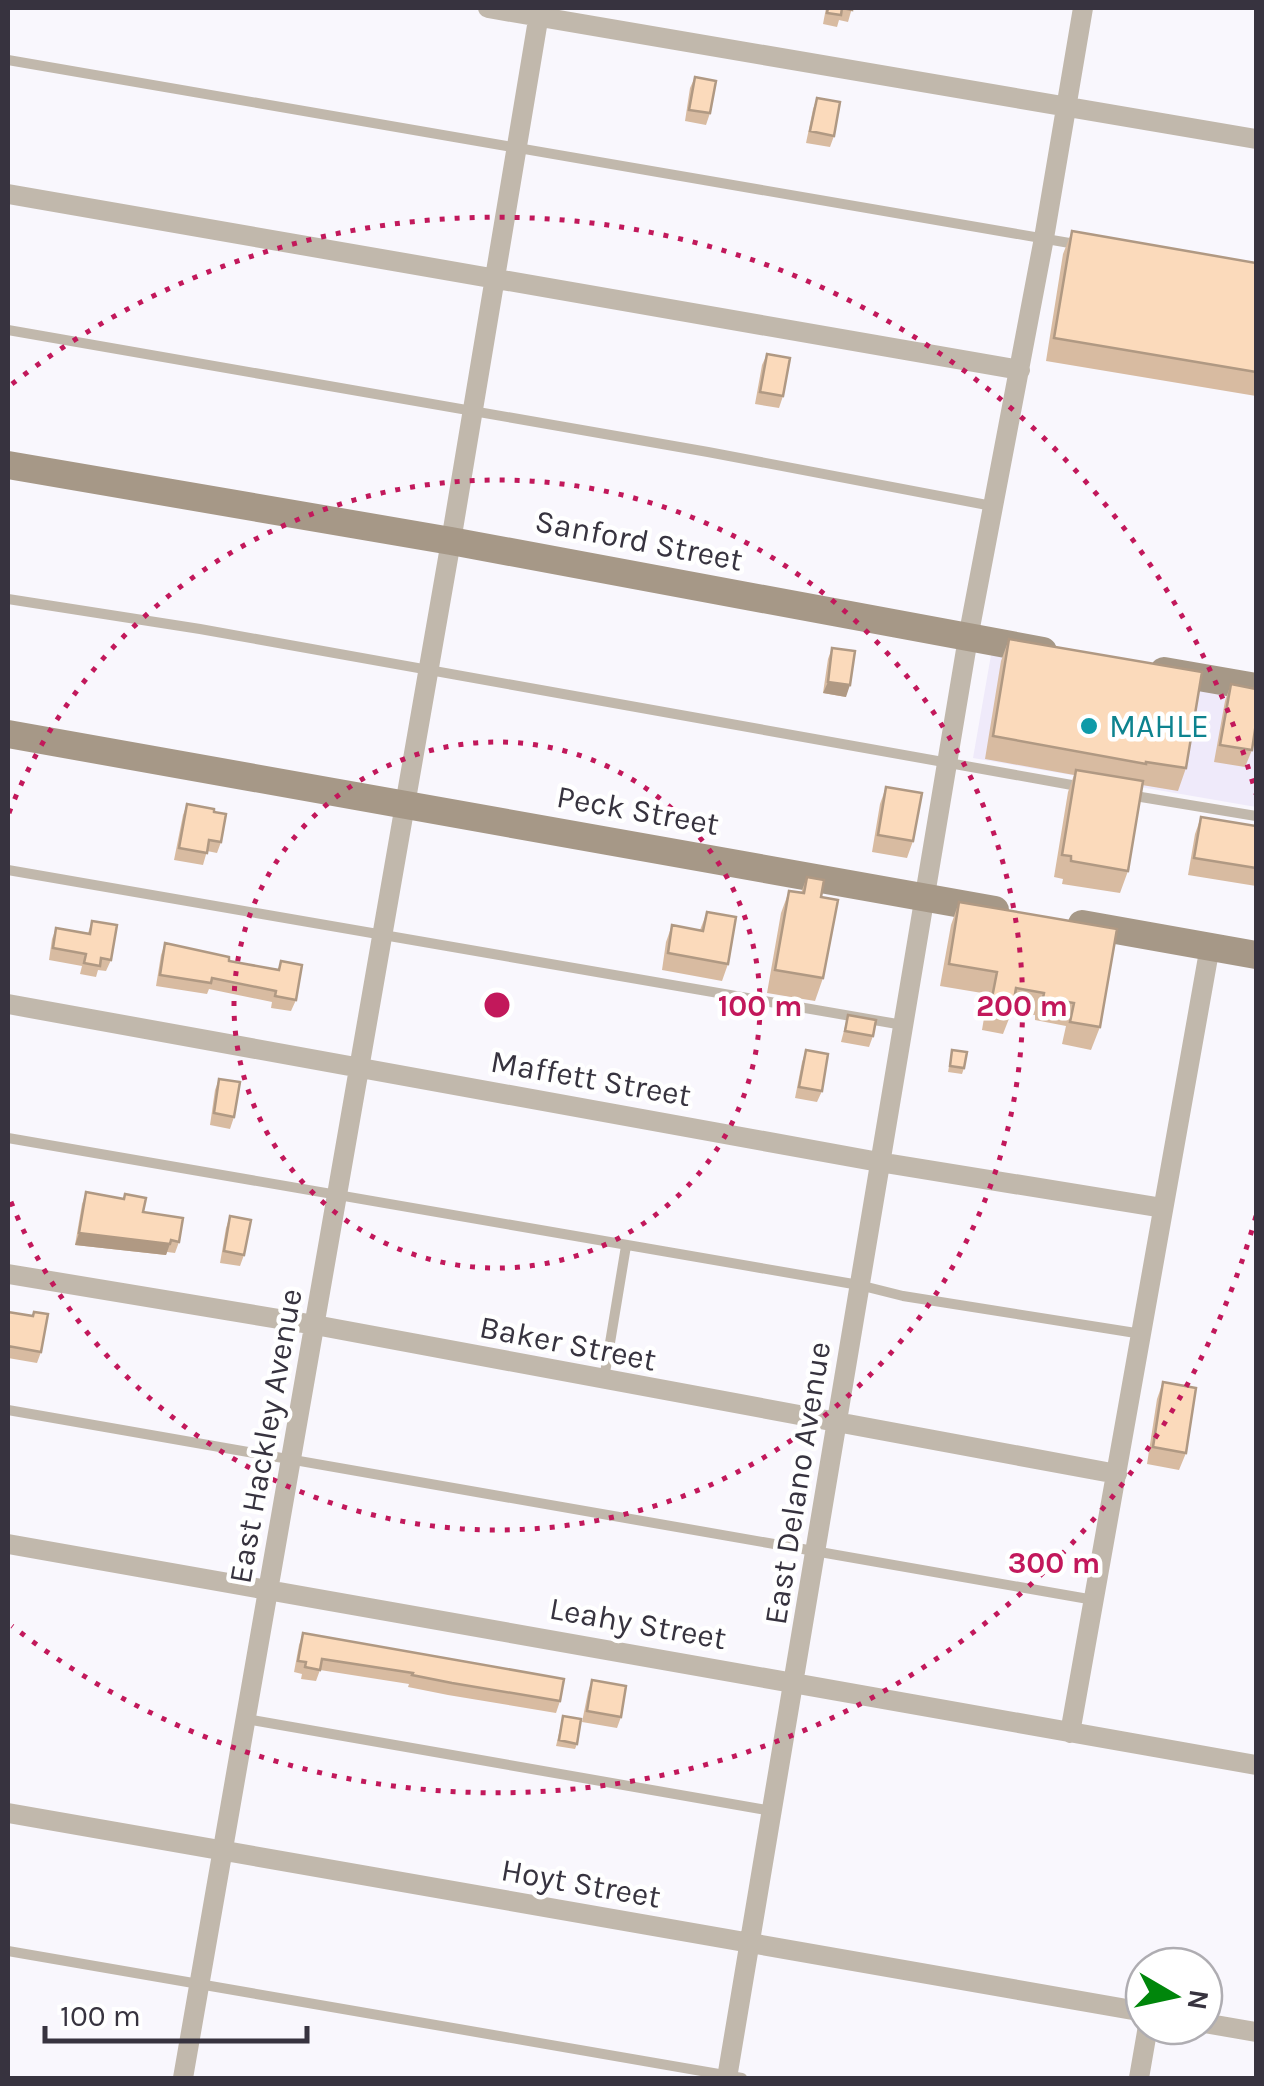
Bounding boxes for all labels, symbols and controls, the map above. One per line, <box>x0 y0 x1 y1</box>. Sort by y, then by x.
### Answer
street label: Sanford Street <box>532 502 746 579</box>
place label: MAHLE <box>1109 708 1209 745</box>
marker: MAHLE <box>1078 715 1100 737</box>
street label: Peck Street <box>554 778 722 843</box>
centre of rings <box>479 987 515 1023</box>
text: 100 m <box>718 988 802 1024</box>
text: 200 m <box>976 988 1068 1024</box>
street label: Maffett Street <box>488 1043 694 1114</box>
street label: East Hackley Avenue <box>221 1286 310 1586</box>
street label: Baker Street <box>477 1308 659 1379</box>
street label: East Delano Avenue <box>757 1339 838 1627</box>
text: 300 m <box>1008 1545 1100 1581</box>
street label: Leahy Street <box>547 1590 729 1657</box>
street label: Hoyt Street <box>498 1851 664 1916</box>
north arrow <box>1124 1946 1224 2046</box>
scale bar <box>45 1981 308 2043</box>
text: N <box>1180 1987 1216 2012</box>
text: 100 m <box>60 1998 141 2034</box>

